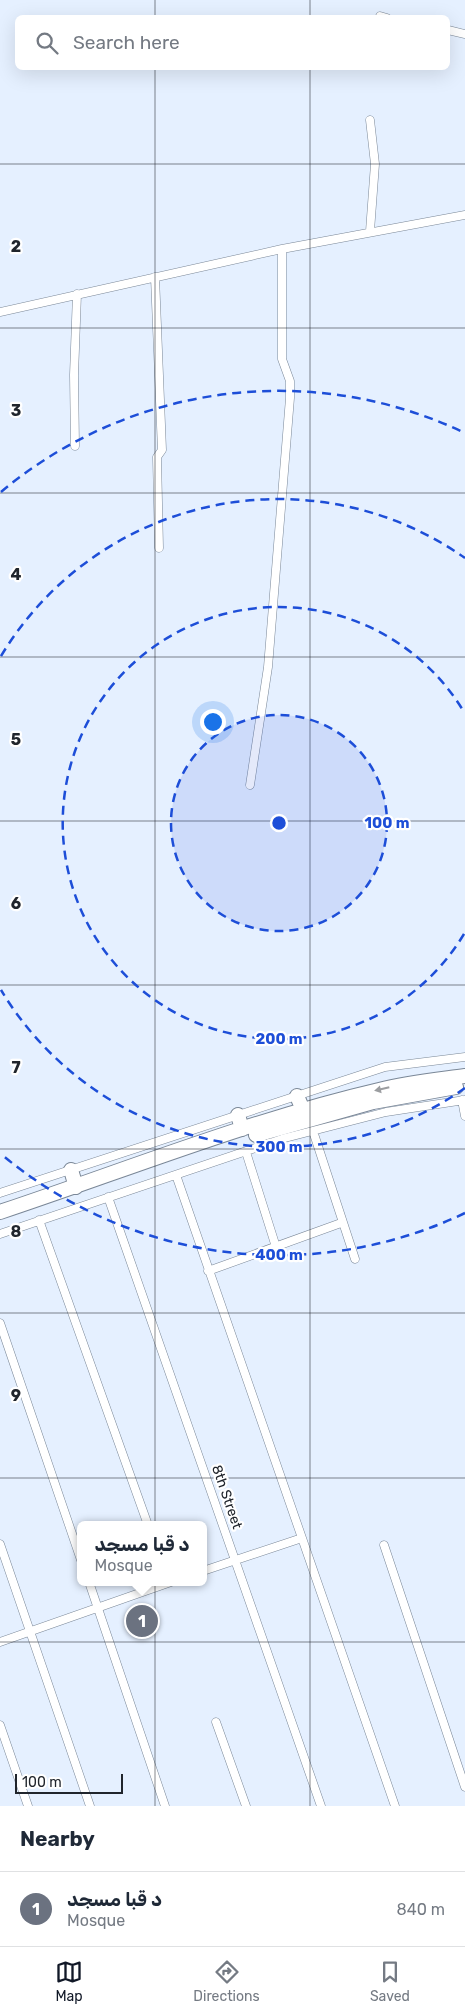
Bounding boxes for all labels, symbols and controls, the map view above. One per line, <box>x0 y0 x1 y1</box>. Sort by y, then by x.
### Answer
search box <box>15 15 450 70</box>
icon: search <box>33 29 61 57</box>
text: Search here <box>73 31 180 54</box>
text: 2 <box>11 237 21 256</box>
text: 3 <box>11 401 21 420</box>
text: 4 <box>11 565 22 584</box>
your location <box>200 709 226 735</box>
text: 5 <box>11 730 21 749</box>
centre of rings <box>270 814 288 832</box>
text: 100 m <box>365 814 409 832</box>
text: 6 <box>11 894 21 913</box>
text: 200 m <box>255 1030 303 1048</box>
text: 7 <box>11 1058 21 1077</box>
one-way arrow <box>375 1085 390 1093</box>
text: 300 m <box>255 1138 303 1156</box>
text: 8 <box>11 1222 22 1241</box>
text: 400 m <box>255 1246 303 1264</box>
text: 9 <box>11 1386 21 1405</box>
street label: 8th Street <box>208 1463 246 1532</box>
popup <box>77 1521 207 1586</box>
text: د قبا مسجد <box>95 1533 189 1556</box>
text: Mosque <box>95 1556 153 1575</box>
pin: 1 <box>126 1602 158 1640</box>
scale bar <box>15 1771 122 1794</box>
text: 100 m <box>22 1774 62 1791</box>
text: Nearby <box>20 1826 95 1851</box>
text: د قبا مسجد <box>67 1888 162 1911</box>
text: 1 <box>32 1900 40 1919</box>
text: 840 m <box>397 1900 445 1919</box>
text: Mosque <box>67 1911 125 1930</box>
tab: Map <box>55 1958 83 2005</box>
tab: Directions <box>193 1958 260 2005</box>
tab: Saved <box>370 1958 410 2005</box>

